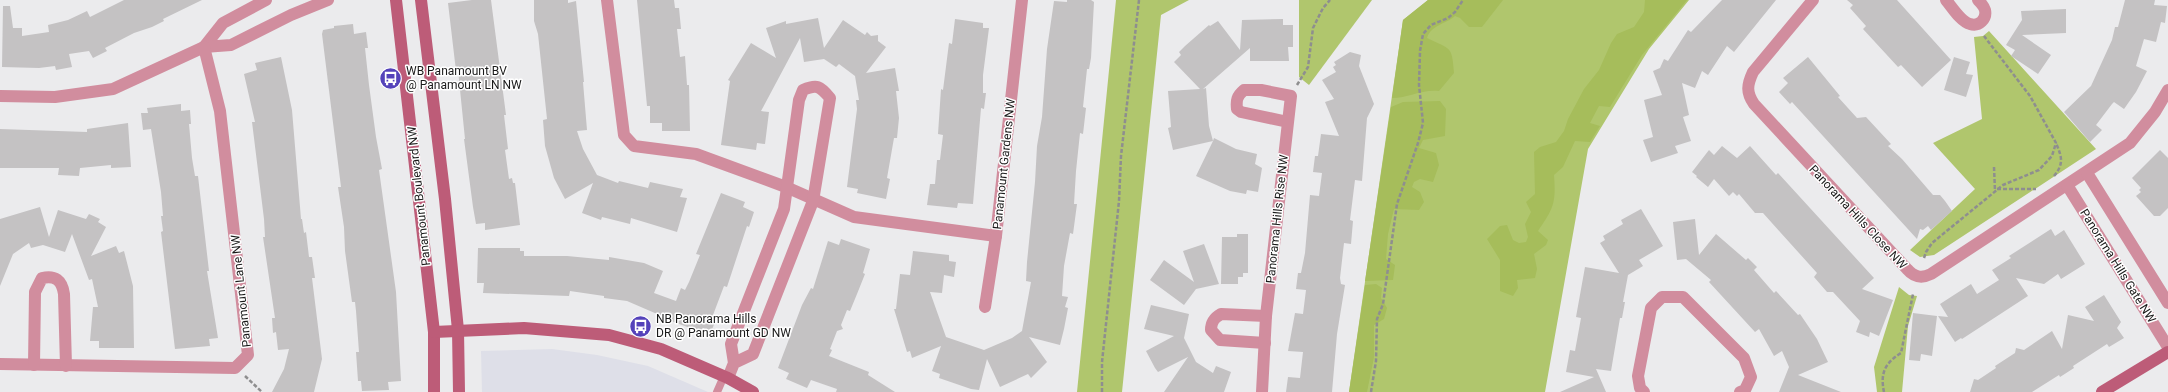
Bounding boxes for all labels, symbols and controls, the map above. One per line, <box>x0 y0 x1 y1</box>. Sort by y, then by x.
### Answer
place label: WB Panamount BV @ Panamount LN NW <box>406 64 522 92</box>
bus stop icon: WB Panamount BV @ Panamount LN NW <box>378 65 404 91</box>
street label: Panamount Gardens NW <box>990 98 1018 230</box>
street label: Panamount Boulevard NW <box>405 125 433 266</box>
street label: Panorama Hills Rise NW <box>1263 154 1291 284</box>
street label: Panorama Hills Close NW <box>1806 162 1910 272</box>
street label: Panorama Hills Gate NW <box>2077 207 2159 326</box>
street label: Panamount Lane NW <box>228 234 254 348</box>
place label: NB Panorama Hills DR @ Panamount GD NW <box>656 312 791 340</box>
bus stop icon: NB Panorama Hills DR @ Panamount GD NW <box>628 313 654 339</box>

